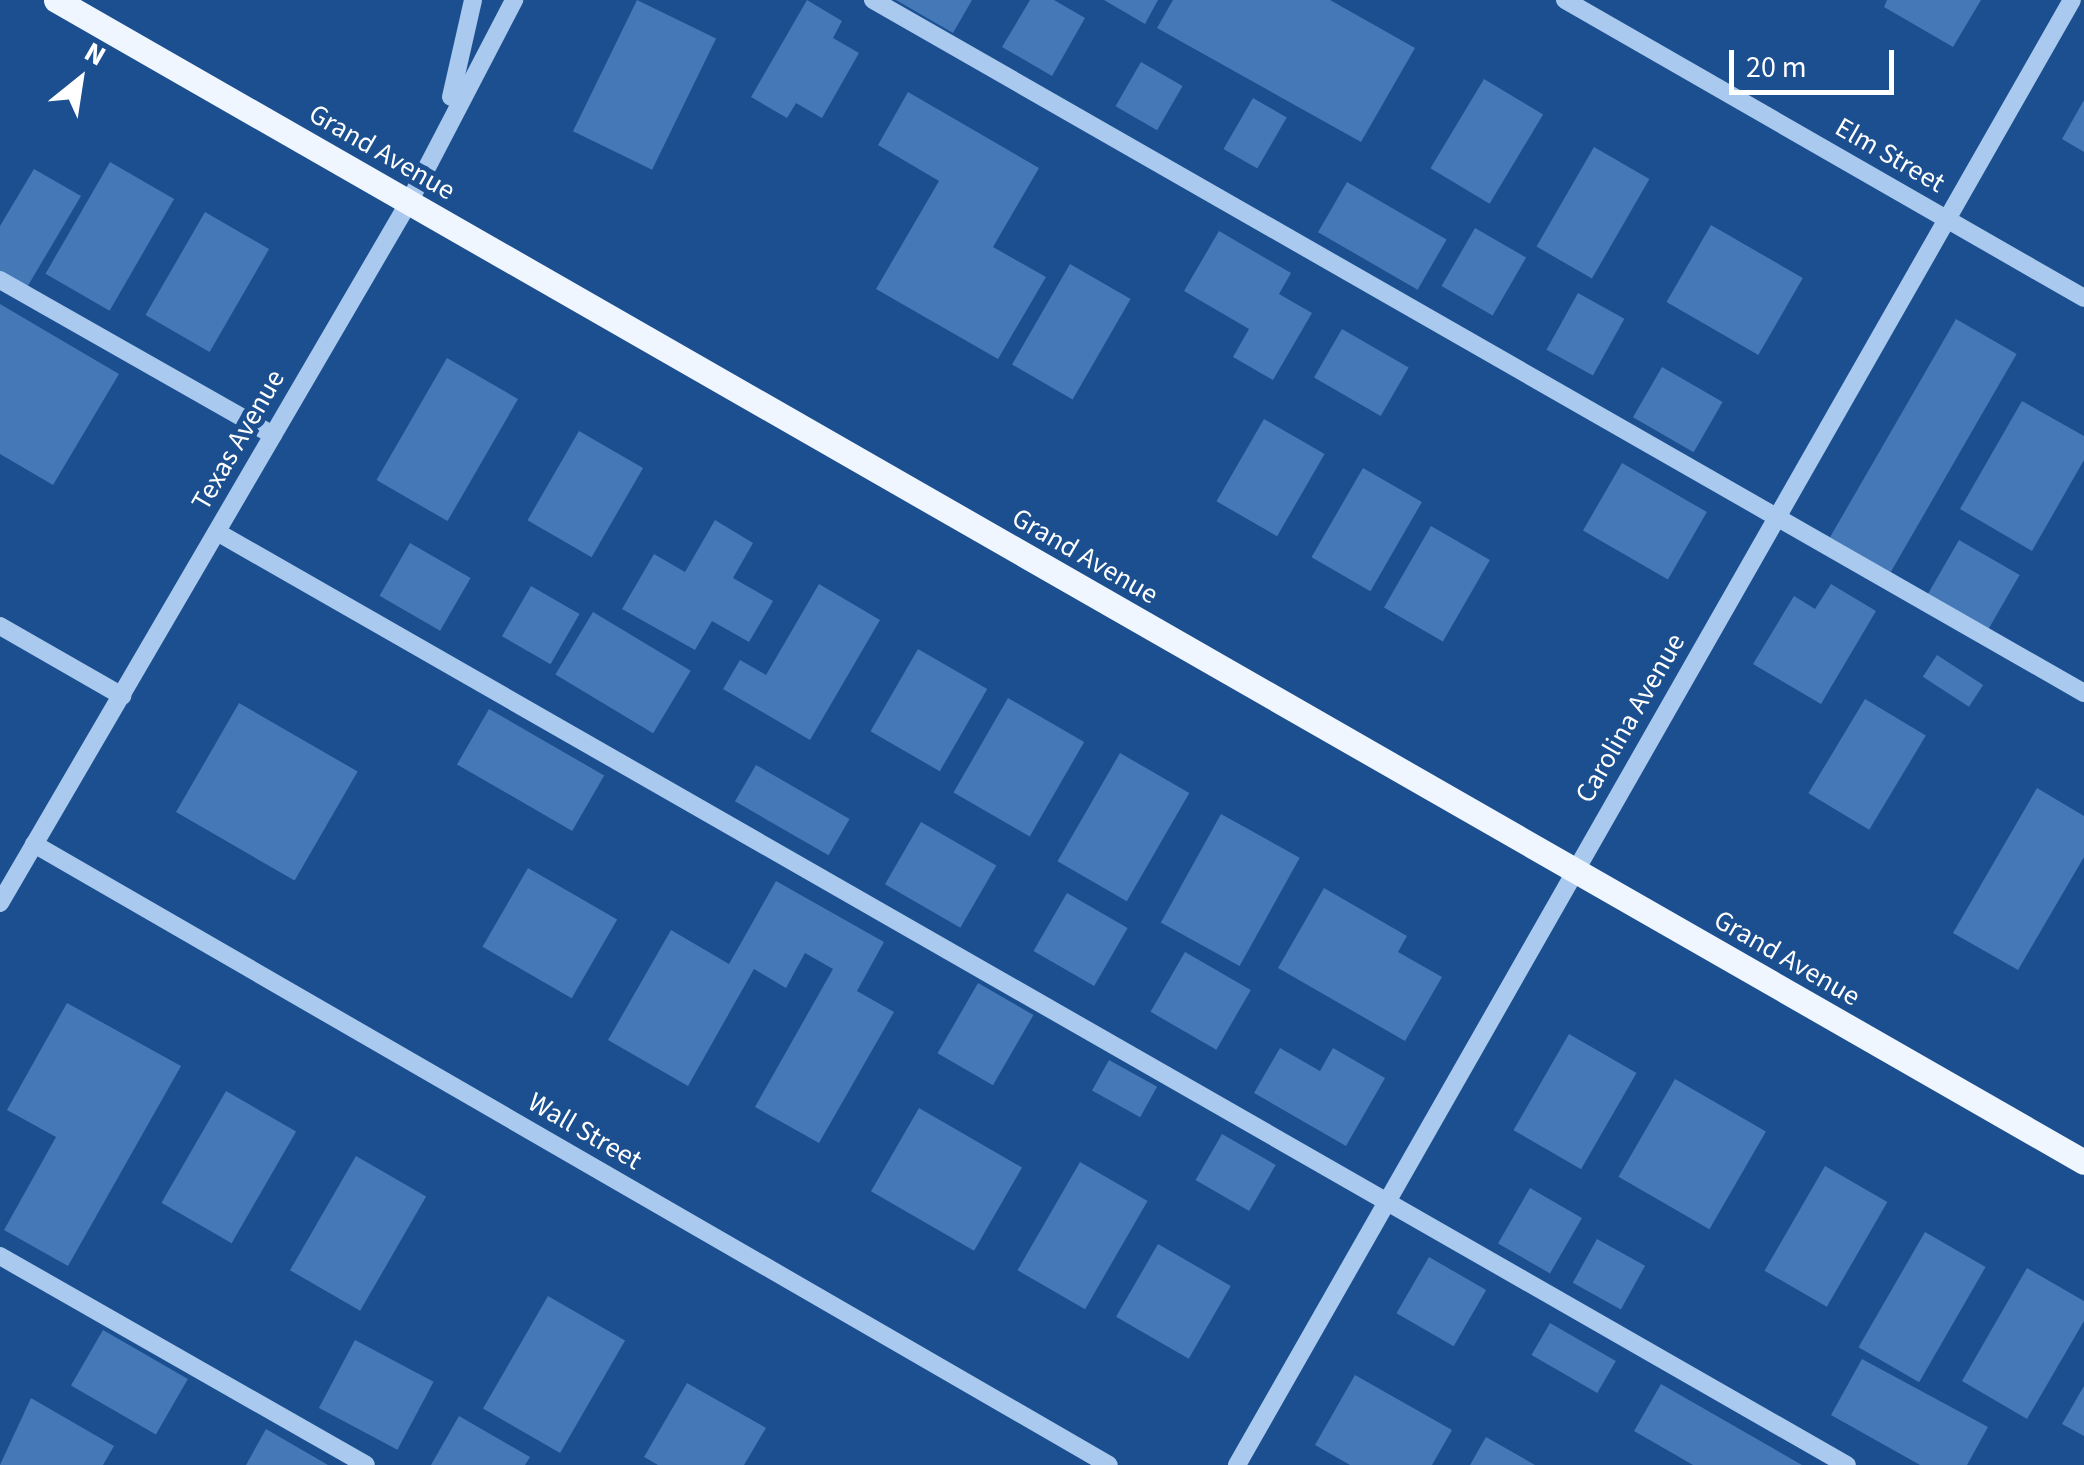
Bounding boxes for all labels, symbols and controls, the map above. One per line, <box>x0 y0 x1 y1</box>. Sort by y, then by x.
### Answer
north arrow <box>30 30 130 130</box>
scale bar <box>1734 30 1899 92</box>
text: N <box>77 32 113 76</box>
text: 20 m <box>1746 46 1807 89</box>
street label: Grand Avenue <box>303 97 461 207</box>
street label: Elm Street <box>1829 110 1951 200</box>
street label: Texas Avenue <box>184 364 292 516</box>
street label: Grand Avenue <box>1006 501 1164 611</box>
street label: Carolina Avenue <box>1568 627 1692 809</box>
street label: Grand Avenue <box>1708 903 1866 1013</box>
street label: Wall Street <box>522 1085 648 1177</box>

